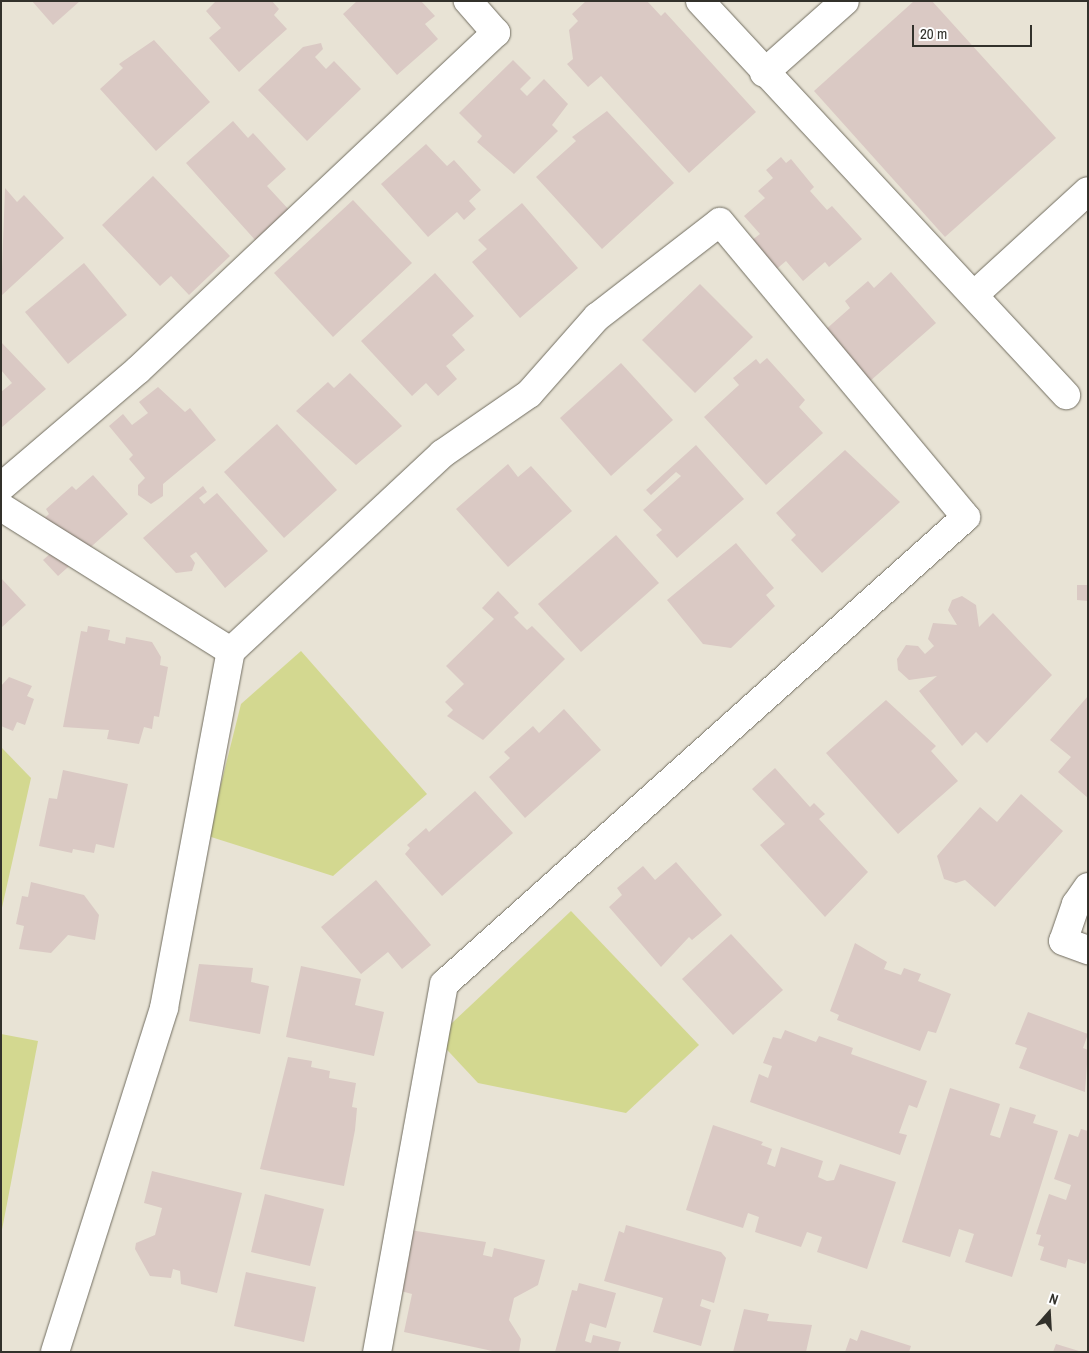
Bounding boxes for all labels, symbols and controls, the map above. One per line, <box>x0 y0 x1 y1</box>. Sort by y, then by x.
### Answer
scale bar <box>914 15 1034 47</box>
text: 20 m <box>920 23 947 44</box>
north arrow <box>1024 1288 1074 1338</box>
text: N <box>1047 1289 1061 1309</box>

